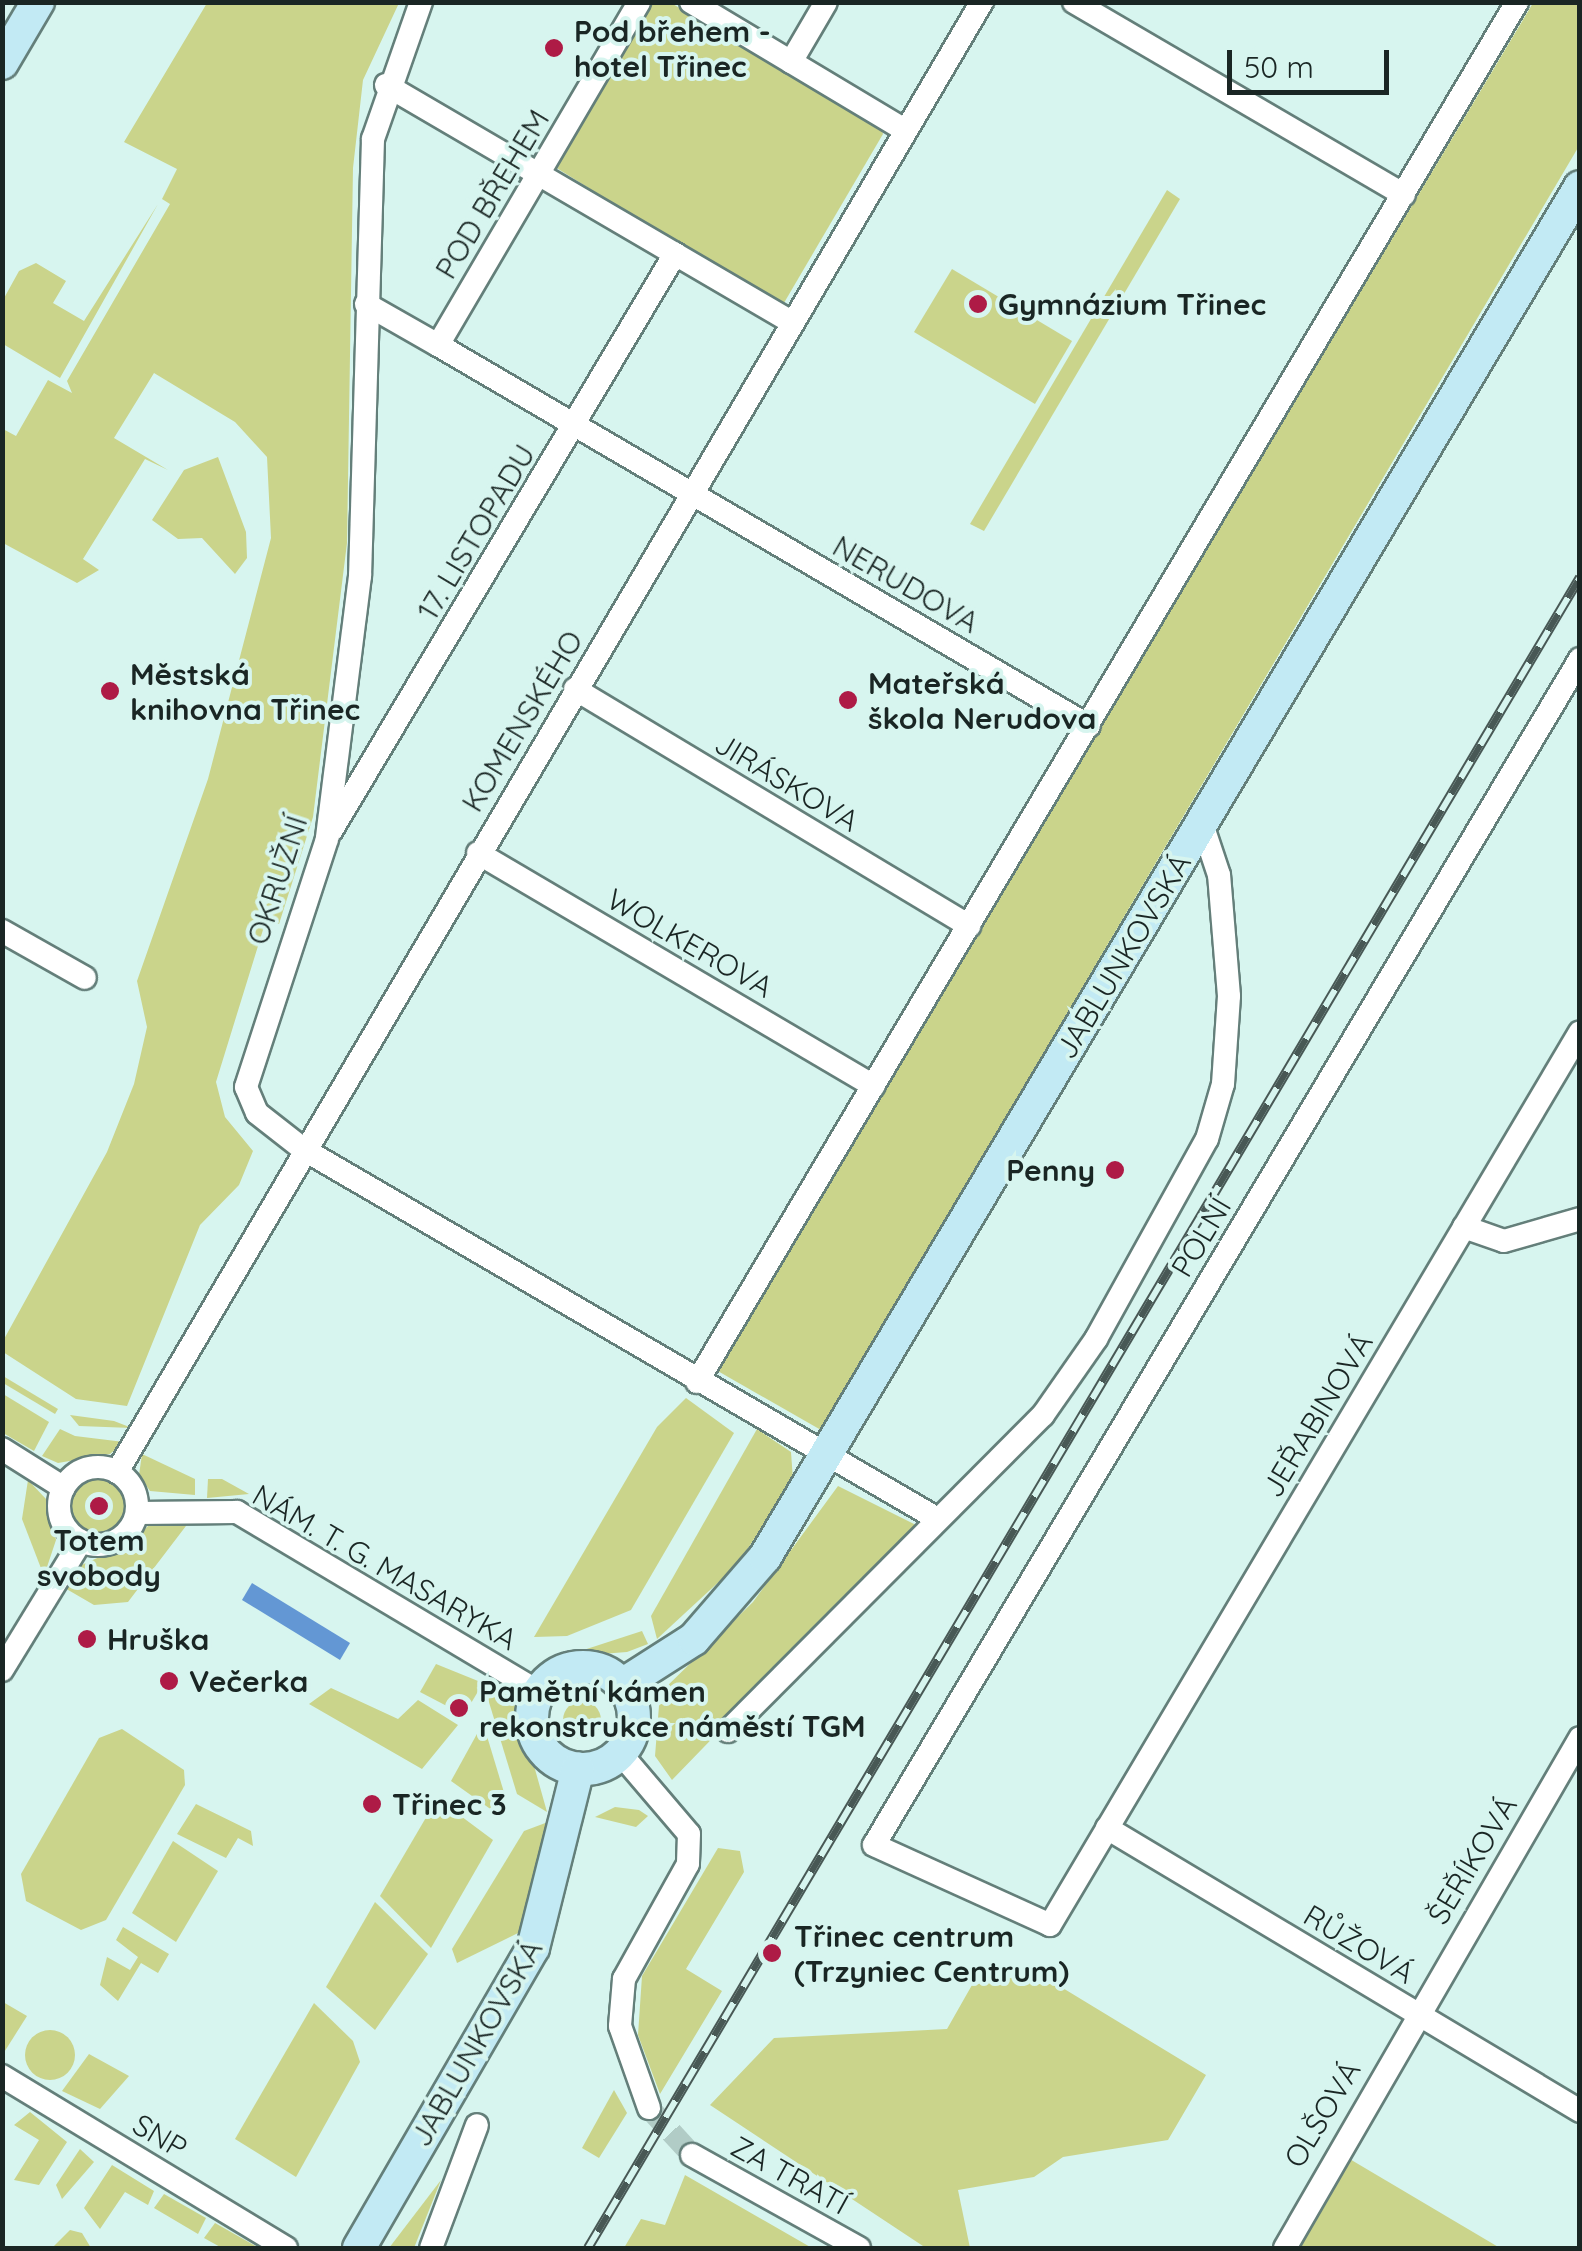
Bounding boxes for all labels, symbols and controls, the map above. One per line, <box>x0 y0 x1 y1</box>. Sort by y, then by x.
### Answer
place label: Pod břehem - hotel Třinec <box>574 13 771 84</box>
scale bar <box>1232 30 1394 92</box>
marker: Pod břehem - hotel Třinec <box>543 37 565 59</box>
text: 50 m <box>1244 48 1314 86</box>
street label: POD BŘEHEM <box>427 103 557 285</box>
place label: Gymnázium Třinec <box>998 286 1266 322</box>
marker: Gymnázium Třinec <box>967 293 989 315</box>
street label: 17. LISTOPADU <box>410 438 542 626</box>
street label: NERUDOVA <box>827 528 985 640</box>
street label: KOMENSKÉHO <box>454 624 590 818</box>
place label: Městská knihovna Třinec <box>130 656 360 726</box>
place label: Mateřská škola Nerudova <box>868 665 1096 736</box>
marker: Městská knihovna Třinec <box>99 680 121 702</box>
marker: Mateřská škola Nerudova <box>837 689 859 711</box>
street label: JIRÁSKOVA <box>709 725 865 839</box>
street label: OKRUŽNÍ <box>239 811 315 949</box>
street label: JABLUNKOVSKÁ <box>1048 847 1198 1065</box>
street label: WOLKEROVA <box>601 881 779 1005</box>
place label: Penny <box>1006 1152 1095 1188</box>
marker: Penny <box>1104 1159 1126 1181</box>
street label: POLNÍ <box>1163 1191 1239 1283</box>
street label: JEŘABINOVÁ <box>1254 1327 1380 1503</box>
street label: NÁM. T. G. MASARYKA <box>246 1477 524 1657</box>
marker: Totem svobody <box>88 1495 110 1517</box>
place label: Totem svobody <box>37 1522 161 1592</box>
place label: Hruška <box>107 1621 209 1657</box>
marker: Hruška <box>76 1628 98 1650</box>
place label: Večerka <box>189 1663 308 1699</box>
marker: Večerka <box>158 1670 180 1692</box>
place label: Pamětní kámen rekonstrukce náměstí TGM <box>479 1673 865 1744</box>
marker: Pamětní kámen rekonstrukce náměstí TGM <box>448 1697 470 1719</box>
place label: Třinec 3 <box>392 1786 507 1822</box>
street label: ŠEŘÍKOVÁ <box>1420 1790 1524 1930</box>
marker: Třinec 3 <box>361 1793 383 1815</box>
street label: RŮŽOVÁ <box>1297 1897 1421 1991</box>
place label: Třinec centrum (Trzyniec Centrum) <box>794 1918 1069 1988</box>
street label: JABLUNKOVSKÁ <box>402 1933 550 2153</box>
marker: Třinec centrum (Trzyniec Centrum) <box>759 1940 785 1966</box>
street label: OLŠOVÁ <box>1276 2054 1368 2174</box>
street label: SNP <box>126 2106 194 2166</box>
street label: ZA TRATÍ <box>725 2128 855 2222</box>

